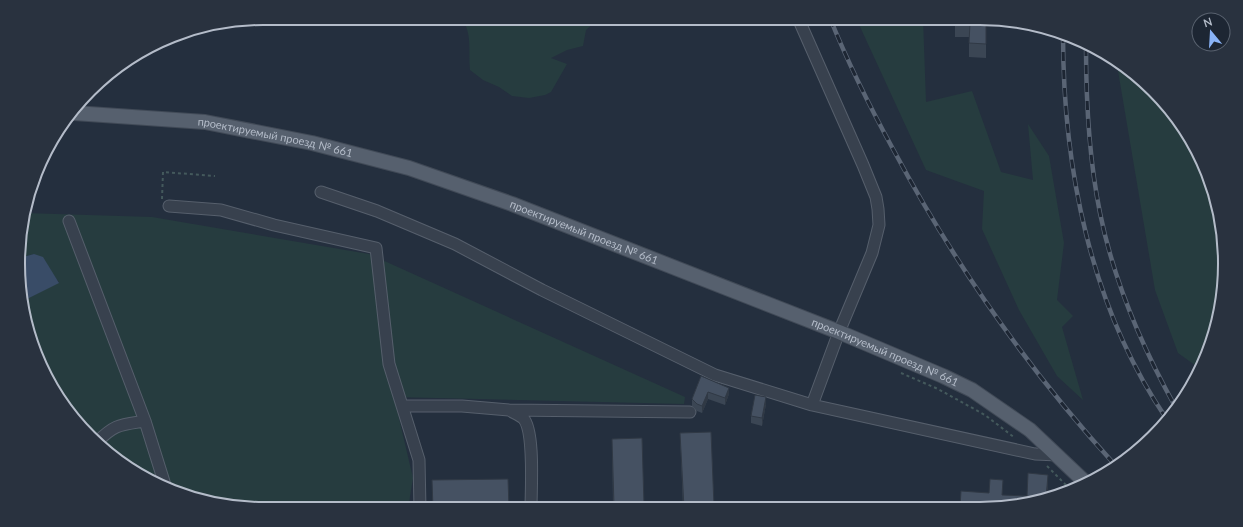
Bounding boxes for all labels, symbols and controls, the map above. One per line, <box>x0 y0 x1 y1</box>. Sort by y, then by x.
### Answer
north arrow <box>1191 12 1231 52</box>
text: N <box>1202 15 1214 30</box>
street label: проектируемый проезд № 661 <box>197 115 354 159</box>
street label: проектируемый проезд № 661 <box>508 197 660 267</box>
street label: проектируемый проезд № 661 <box>810 315 961 388</box>

